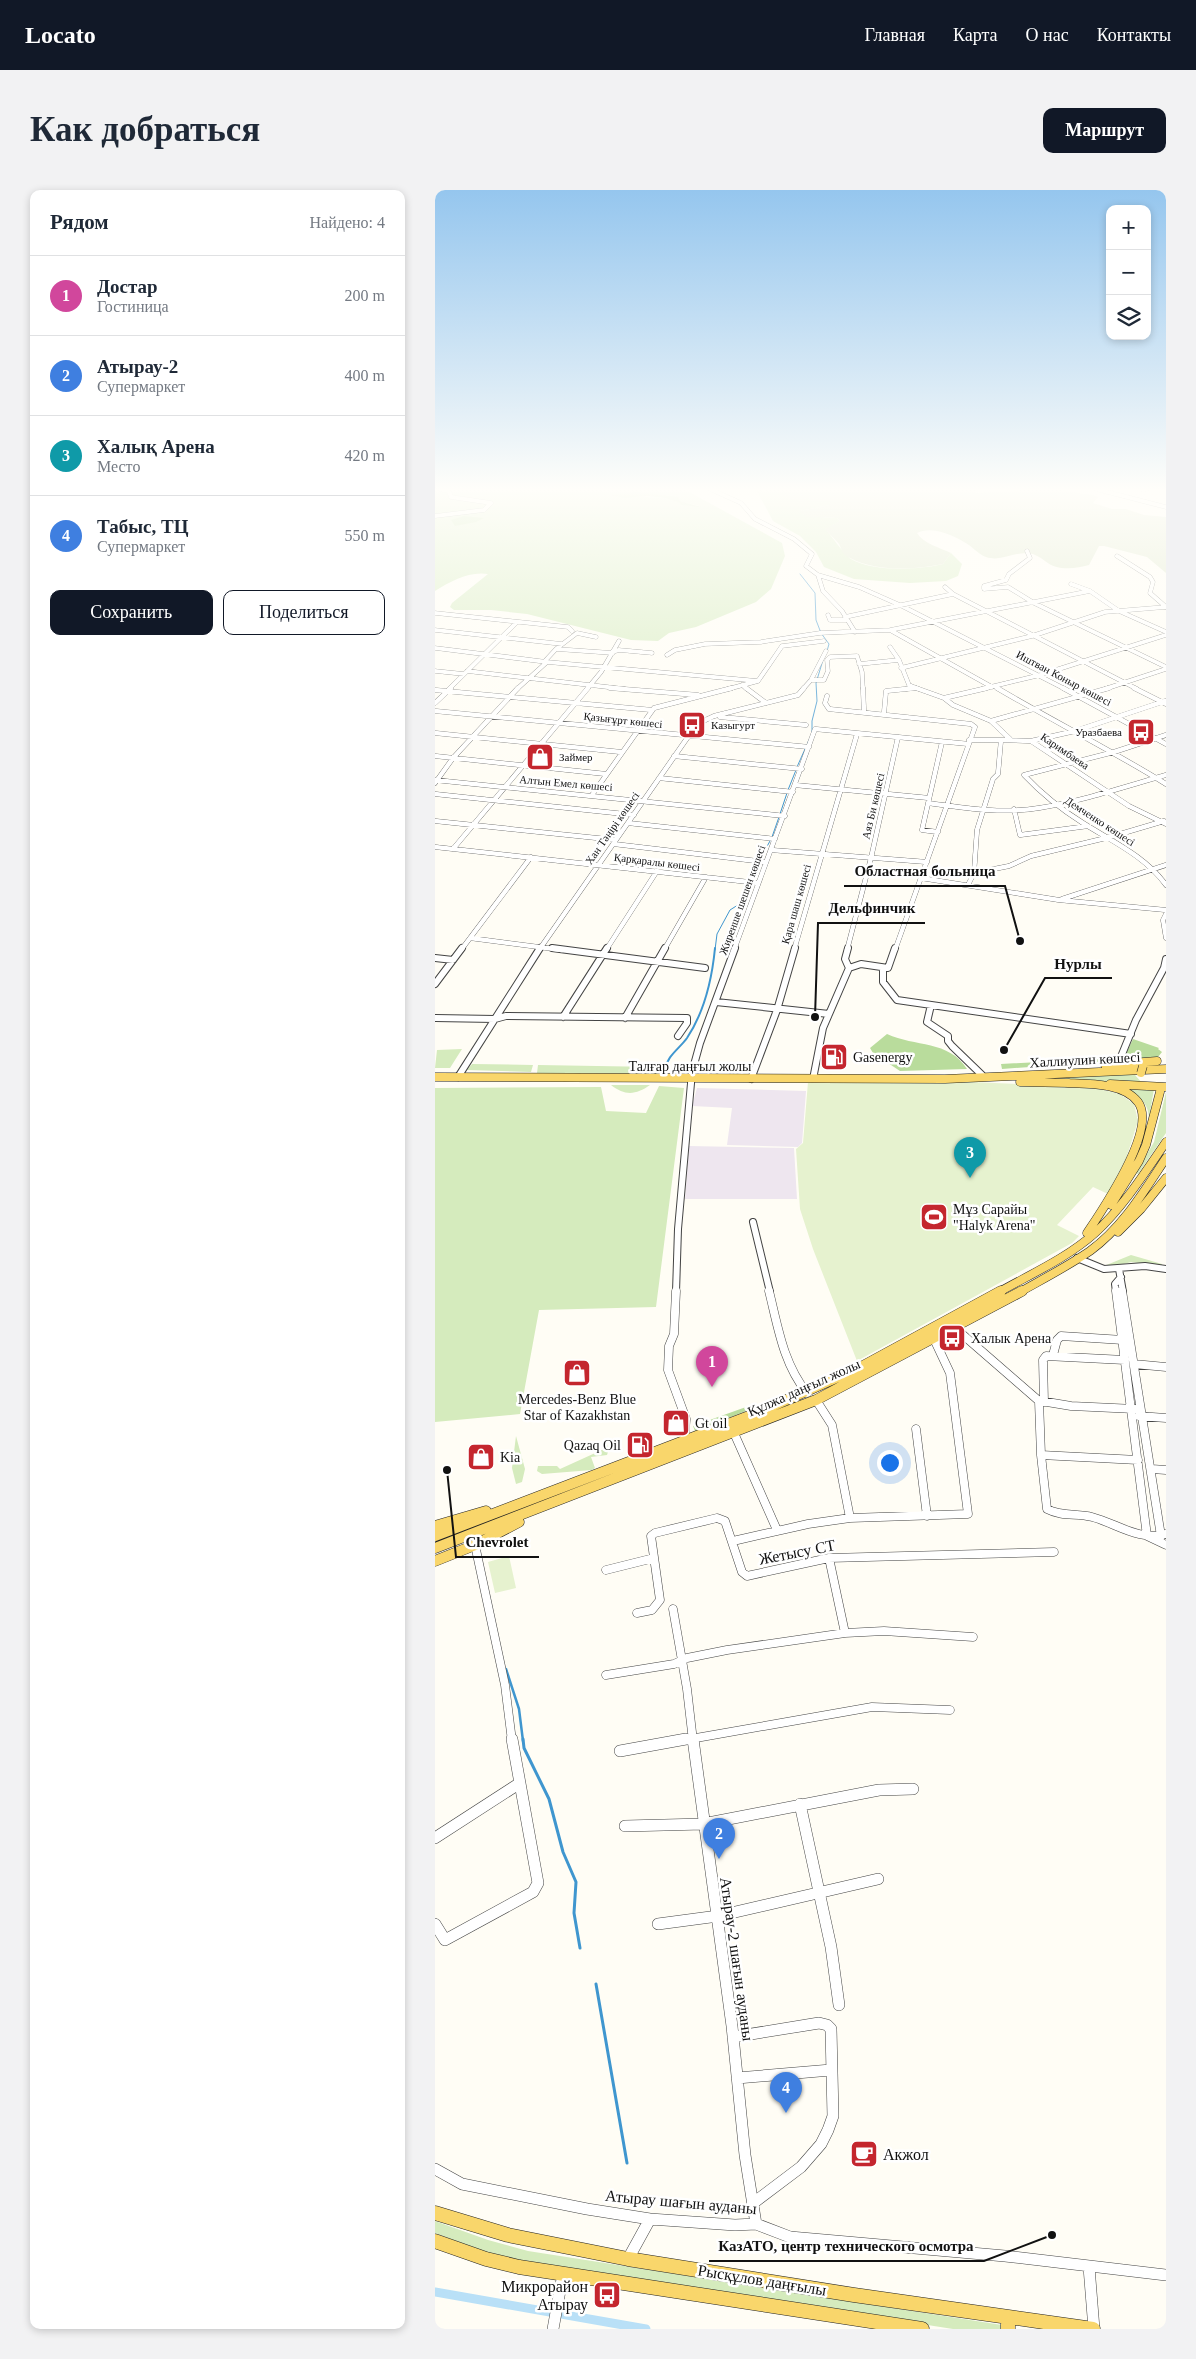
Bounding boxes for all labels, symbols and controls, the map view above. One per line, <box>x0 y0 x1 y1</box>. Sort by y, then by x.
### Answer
text: Locato <box>25 22 96 48</box>
text: Главная <box>865 25 925 45</box>
text: Карта <box>953 25 998 45</box>
text: О нас <box>1026 25 1069 45</box>
text: Контакты <box>1097 25 1171 45</box>
button: Маршрут <box>1043 108 1166 153</box>
text: Как добраться <box>30 110 260 149</box>
map controls <box>1106 205 1151 340</box>
button: + <box>1106 205 1151 250</box>
text: Рядом <box>50 210 109 234</box>
text: Найдено: 4 <box>310 214 385 231</box>
button: − <box>1106 250 1151 295</box>
text: Достар <box>97 276 158 297</box>
text: 1 <box>62 287 70 304</box>
text: 200 m <box>345 287 385 304</box>
button: layers <box>1106 295 1151 340</box>
text: Гостиница <box>97 298 169 315</box>
text: Атырау-2 <box>97 356 178 377</box>
text: 2 <box>62 367 70 384</box>
text: 400 m <box>345 367 385 384</box>
text: Супермаркет <box>97 378 185 395</box>
text: Халық Арена <box>97 436 215 457</box>
text: 3 <box>62 447 70 464</box>
text: 420 m <box>345 447 385 464</box>
text: Место <box>97 458 140 475</box>
text: Табыс, ТЦ <box>97 516 188 537</box>
text: 4 <box>62 527 70 544</box>
text: 550 m <box>345 527 385 544</box>
text: Супермаркет <box>97 538 185 555</box>
button: Сохранить <box>50 590 213 635</box>
button: Поделиться <box>223 590 385 635</box>
street label: Иштван Коныр көшесі <box>1014 648 1114 708</box>
street label: Қазығұрт көшесі <box>583 710 663 730</box>
bus stop icon: Казыгурт <box>677 710 707 740</box>
bus stop icon: Уразбаева <box>1126 717 1156 747</box>
place label: Казыгурт <box>711 719 755 731</box>
place label: Уразбаева <box>1075 726 1122 738</box>
street label: Каримбаева <box>1039 730 1092 772</box>
shop icon: Займер <box>525 742 555 772</box>
place label: Займер <box>559 751 593 763</box>
street label: Аяз Би көшесі <box>860 772 886 840</box>
street label: Алтын Емел көшесі <box>519 773 613 793</box>
street label: Хан Тәңірі көшесі <box>582 789 642 867</box>
street label: Демченко көшесі <box>1063 794 1137 848</box>
street label: Жиренше шешен көшесі <box>717 844 767 956</box>
street label: Қарқаралы көшесі <box>613 851 701 873</box>
callout: Областная больница <box>844 856 1005 886</box>
street label: Қара шаш көшесі <box>779 863 813 945</box>
text: Областная больница <box>854 863 996 879</box>
callout: Дельфинчик <box>818 893 925 923</box>
text: Дельфинчик <box>829 900 916 916</box>
callout: Нурлы <box>1045 948 1112 978</box>
text: Нурлы <box>1054 956 1102 972</box>
fuel station icon: Gasenergy <box>819 1042 849 1072</box>
place label: Gasenergy <box>853 1050 913 1065</box>
street label: Халлиулин көшесі <box>1029 1050 1141 1070</box>
street label: Талғар даңғыл жолы <box>629 1059 752 1074</box>
pin: 3 <box>954 1137 986 1178</box>
sports icon: Мұз Сарайы "Halyk Arena" <box>919 1202 949 1232</box>
place label: Мұз Сарайы "Halyk Arena" <box>953 1202 1036 1233</box>
bus stop icon: Халык Арена <box>937 1323 967 1353</box>
place label: Халык Арена <box>971 1331 1052 1346</box>
pin: 1 <box>696 1346 728 1387</box>
street label: Құлжа даңғыл жолы <box>745 1356 863 1420</box>
shop icon: Mercedes-Benz Blue Star of Kazakhstan <box>562 1358 592 1388</box>
place label: Mercedes-Benz Blue Star of Kazakhstan <box>518 1392 636 1423</box>
shop icon: Gt oil <box>661 1408 691 1438</box>
place label: Gt oil <box>695 1416 727 1431</box>
fuel station icon: Qazaq Oil <box>625 1430 655 1460</box>
place label: Qazaq Oil <box>564 1438 621 1453</box>
shop icon: Kia <box>466 1442 496 1472</box>
place label: Kia <box>500 1450 521 1465</box>
your location <box>877 1450 903 1476</box>
callout: Chevrolet <box>456 1527 539 1557</box>
text: Chevrolet <box>465 1534 529 1550</box>
street label: Жетысу СТ <box>757 1536 837 1569</box>
pin: 2 <box>703 1818 735 1859</box>
street label: Атырау-2 шағын ауданы <box>716 1876 757 2042</box>
pin: 4 <box>770 2072 802 2113</box>
cafe icon: Акжол <box>849 2139 879 2169</box>
place label: Акжол <box>883 2146 929 2163</box>
street label: Атырау шағын ауданы <box>605 2187 758 2218</box>
callout: КазАТО, центр технического осмотра <box>709 2231 984 2261</box>
text: КазАТО, центр технического осмотра <box>718 2238 974 2254</box>
street label: Рысқұлов даңғылы <box>696 2261 828 2300</box>
place label: Микрорайон Атырау <box>501 2278 588 2314</box>
bus stop icon: Микрорайон Атырау <box>592 2280 622 2310</box>

